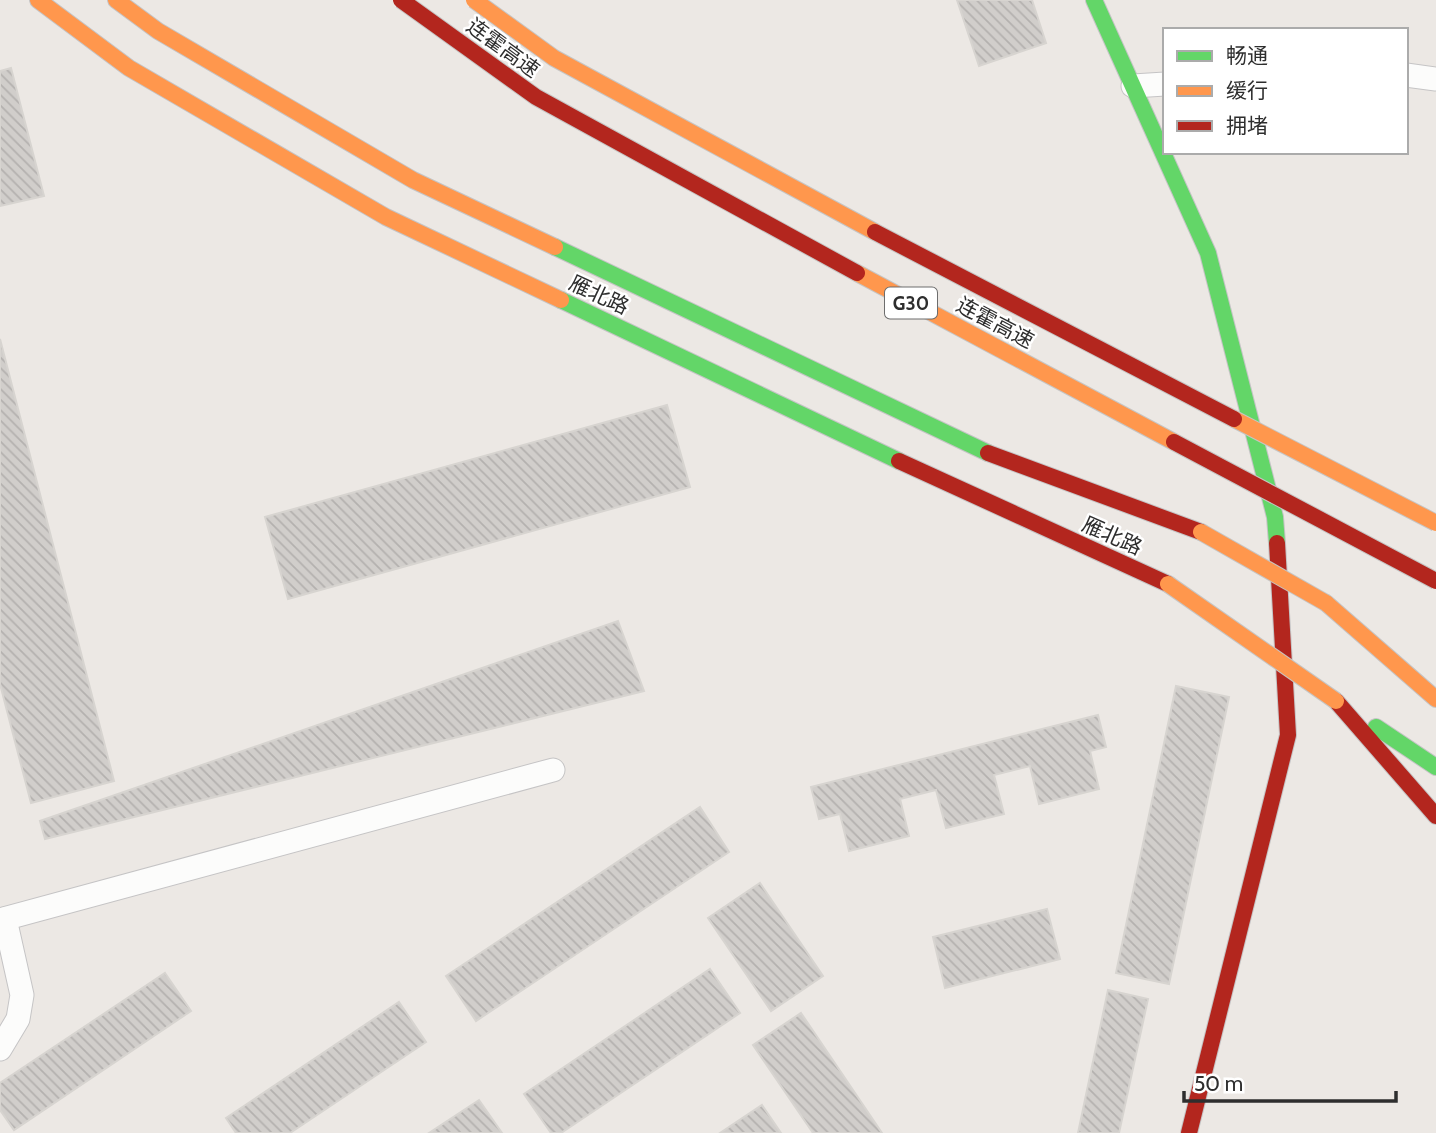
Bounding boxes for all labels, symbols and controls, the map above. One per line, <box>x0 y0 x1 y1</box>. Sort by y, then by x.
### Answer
street label: 连霍高速 <box>462 13 545 82</box>
legend <box>1163 28 1408 154</box>
text: 畅通 <box>1226 43 1268 68</box>
text: 缓行 <box>1226 78 1268 103</box>
text: 拥堵 <box>1226 113 1268 138</box>
street label: 雁北路 <box>565 270 633 319</box>
road number: G30 <box>885 288 937 318</box>
street label: 连霍高速 <box>952 292 1038 353</box>
street label: 雁北路 <box>1078 511 1146 560</box>
scale bar <box>1184 1060 1396 1104</box>
text: 50 m <box>1194 1071 1243 1096</box>

